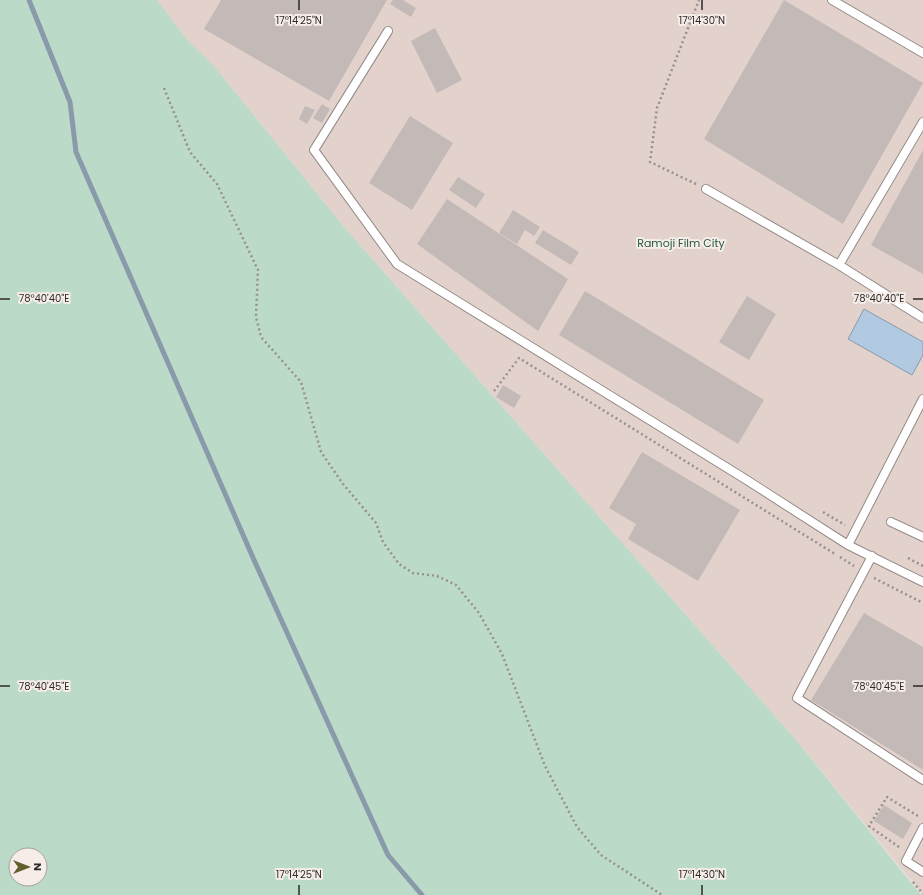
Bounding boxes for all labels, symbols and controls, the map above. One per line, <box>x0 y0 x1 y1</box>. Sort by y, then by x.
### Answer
text: 17°14'25"N <box>276 13 322 28</box>
text: 17°14'30"N <box>679 13 725 28</box>
park label: Ramoji Film City <box>637 235 726 251</box>
text: 78°40'40"E <box>19 291 69 306</box>
text: 78°40'40"E <box>854 291 904 306</box>
text: 78°40'45"E <box>19 679 69 694</box>
text: 78°40'45"E <box>854 679 904 694</box>
north arrow <box>8 847 48 887</box>
text: N <box>30 863 46 871</box>
text: 17°14'25"N <box>276 867 322 882</box>
text: 17°14'30"N <box>679 867 725 882</box>

